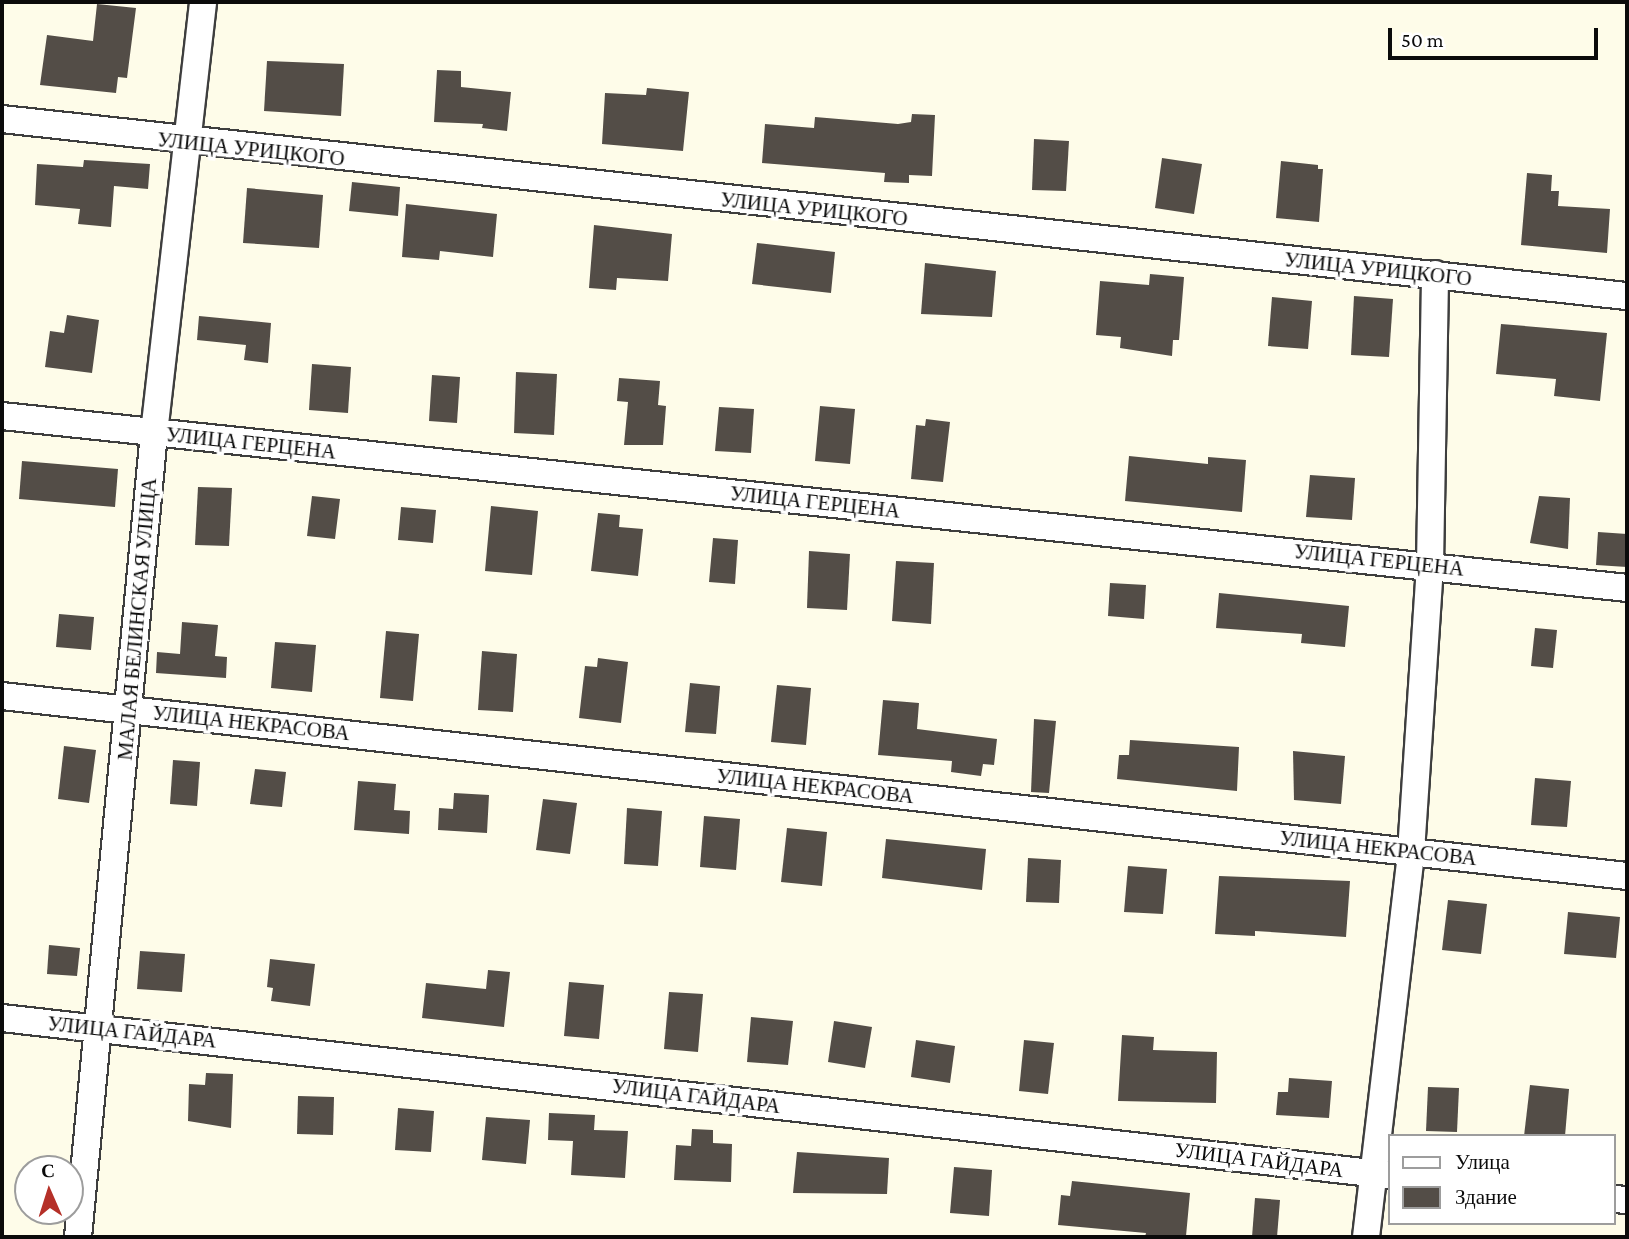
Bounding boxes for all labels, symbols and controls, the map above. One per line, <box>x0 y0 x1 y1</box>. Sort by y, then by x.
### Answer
scale bar <box>1391 14 1601 58</box>
text: 50 m <box>1401 28 1444 52</box>
street label: УЛИЦА УРИЦКОГО <box>156 127 346 171</box>
street label: УЛИЦА УРИЦКОГО <box>719 187 909 231</box>
street label: УЛИЦА УРИЦКОГО <box>1283 247 1473 291</box>
street label: УЛИЦА ГЕРЦЕНА <box>165 422 337 464</box>
street label: МАЛАЯ БЕЛИНСКАЯ УЛИЦА <box>112 477 162 761</box>
street label: УЛИЦА ГЕРЦЕНА <box>729 481 901 523</box>
street label: УЛИЦА ГЕРЦЕНА <box>1293 539 1465 581</box>
street label: УЛИЦА НЕКРАСОВА <box>151 700 351 746</box>
street label: УЛИЦА НЕКРАСОВА <box>715 763 915 809</box>
street label: УЛИЦА НЕКРАСОВА <box>1278 825 1478 871</box>
street label: УЛИЦА ГАЙДАРА <box>46 1011 218 1053</box>
street label: УЛИЦА ГАЙДАРА <box>610 1073 782 1119</box>
legend <box>1388 1134 1615 1225</box>
street label: УЛИЦА ГАЙДАРА <box>1173 1137 1345 1183</box>
text: Улица <box>1455 1150 1510 1174</box>
north arrow <box>14 1155 84 1225</box>
text: С <box>41 1160 55 1181</box>
text: Здание <box>1455 1185 1517 1209</box>

